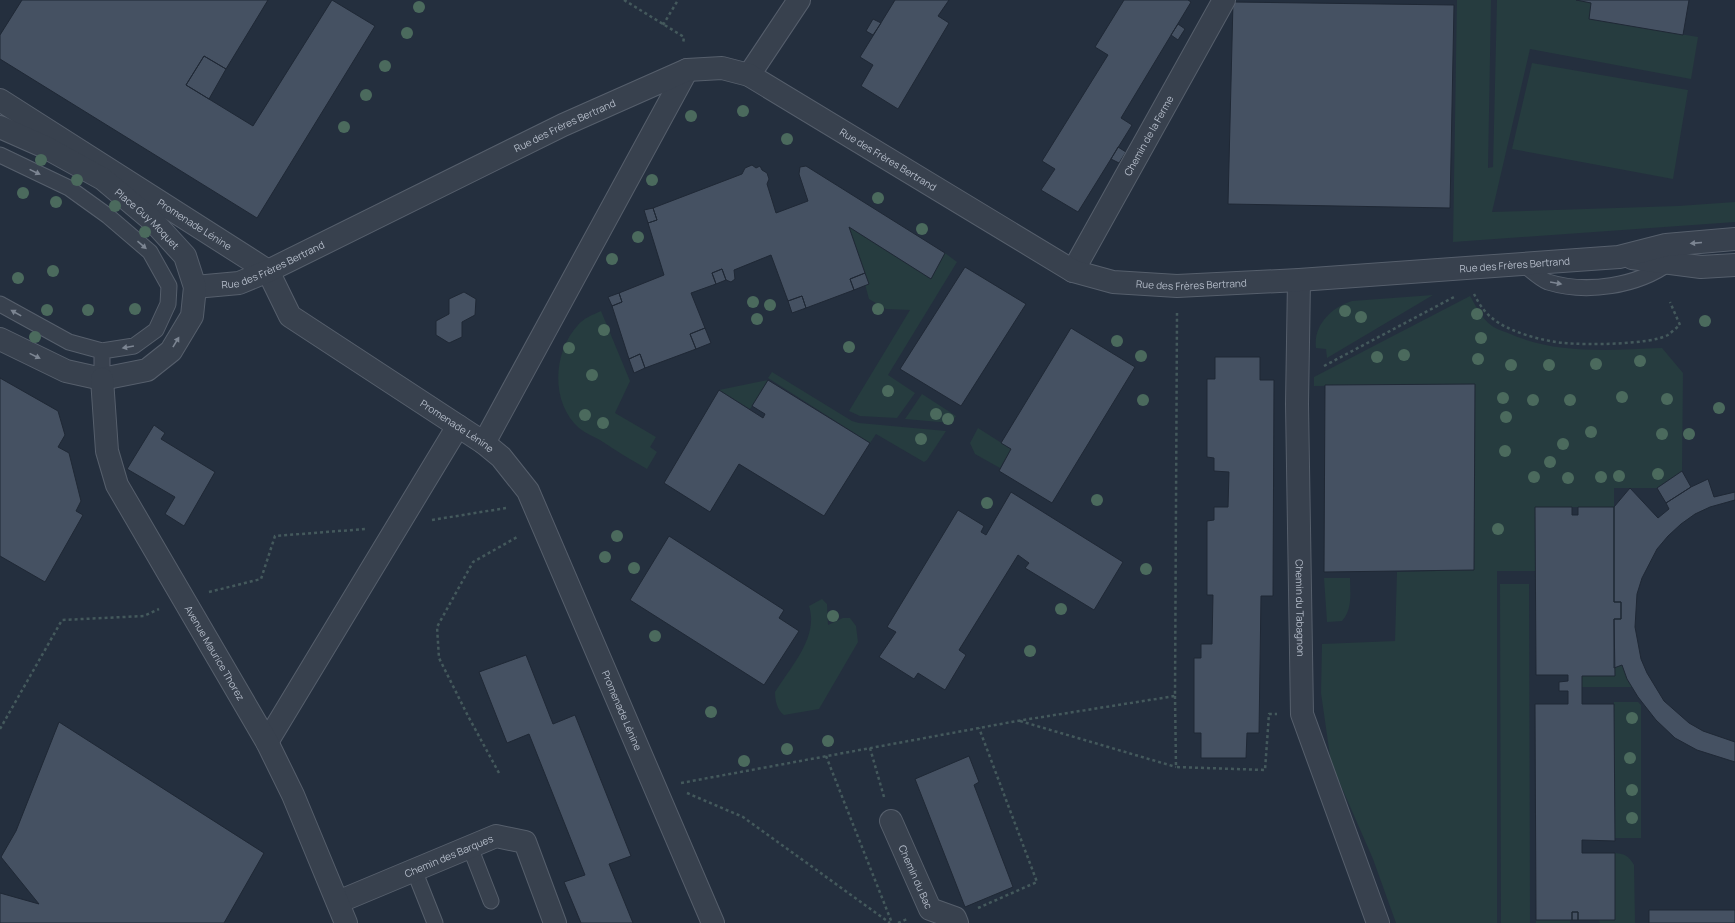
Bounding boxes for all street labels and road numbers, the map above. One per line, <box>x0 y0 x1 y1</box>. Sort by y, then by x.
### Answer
street label: Chemin de la Ferme <box>1120 93 1177 178</box>
street label: Rue des Frères Bertrand <box>511 96 618 155</box>
street label: Rue des Frères Bertrand <box>837 125 939 194</box>
street label: Place Guy Moquet <box>112 185 182 252</box>
street label: Promenade Lénine <box>155 195 235 253</box>
street label: Rue des Frères Bertrand <box>221 237 327 292</box>
street label: Rue des Frères Bertrand <box>1459 254 1571 275</box>
street label: Rue des Frères Bertrand <box>1136 276 1247 293</box>
street label: Promenade Lénine <box>418 396 497 456</box>
street label: Chemin du Tabagnon <box>1293 559 1308 657</box>
street label: Avenue Maurice Thorez <box>182 603 248 703</box>
street label: Promenade Lénine <box>599 668 645 753</box>
street label: Chemin des Barques <box>402 831 495 881</box>
street label: Chemin du Bac <box>895 842 936 911</box>

